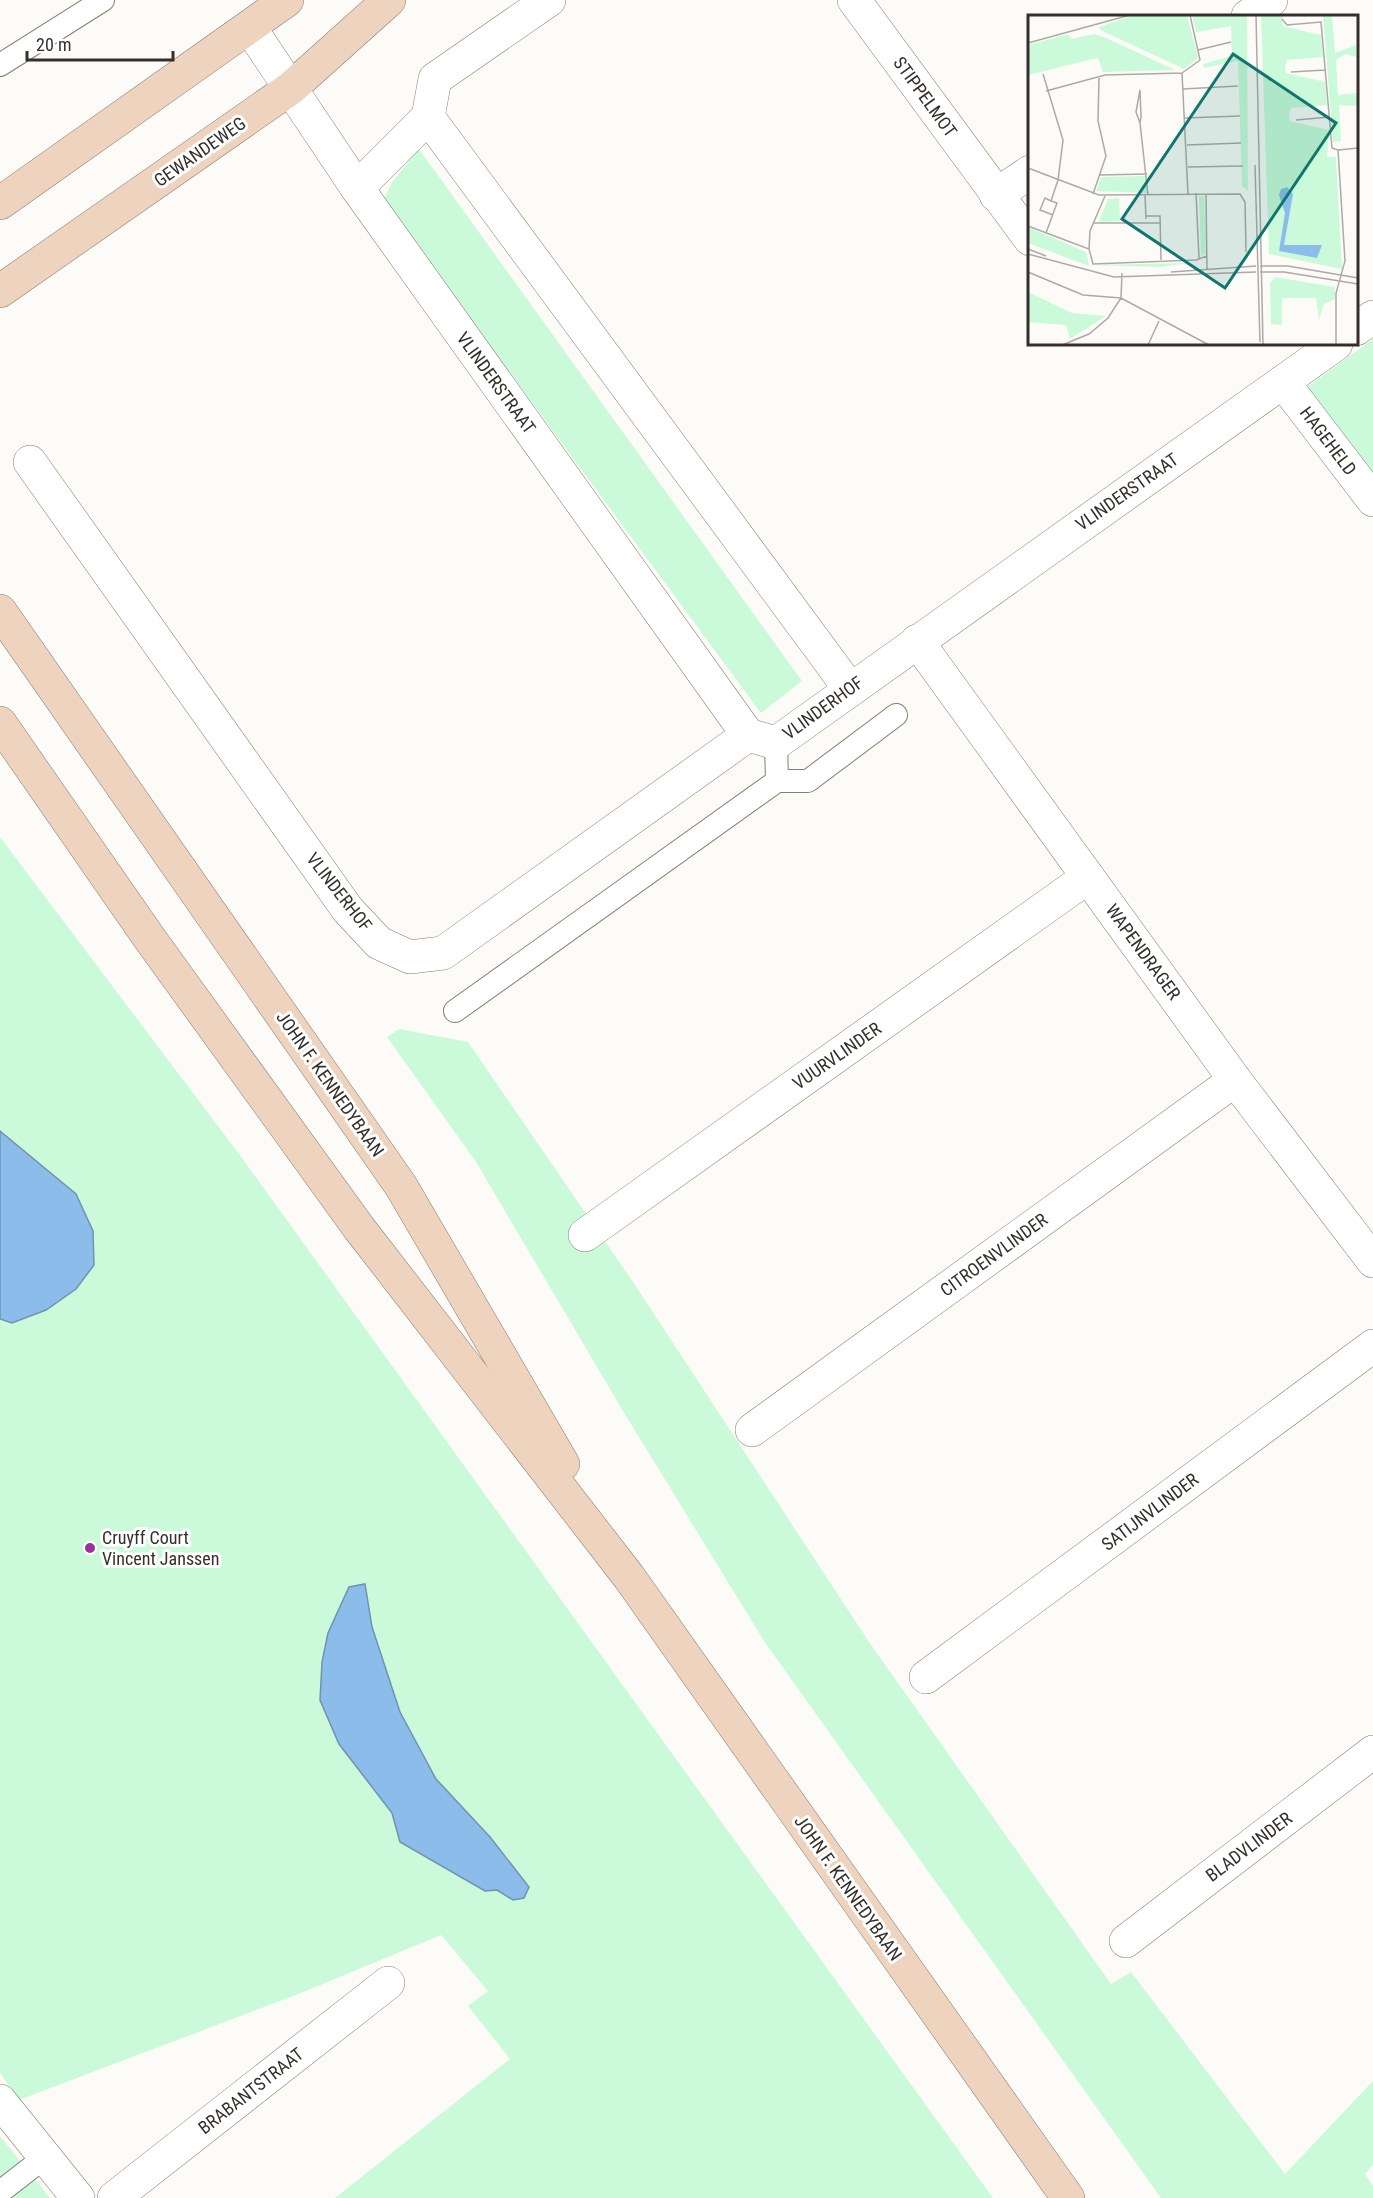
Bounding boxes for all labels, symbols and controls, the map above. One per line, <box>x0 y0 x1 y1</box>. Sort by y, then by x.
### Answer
inset map <box>1028 15 1358 345</box>
scale bar <box>27 24 172 62</box>
text: 20 m <box>36 34 71 55</box>
street label: STIPPELMOT <box>889 52 962 141</box>
street label: GEWANDEWEG <box>150 112 250 191</box>
street label: VLINDERSTRAAT <box>453 328 540 438</box>
street label: HAGEHELD <box>1296 402 1361 479</box>
street label: VLINDERSTRAAT <box>1071 448 1182 535</box>
street label: VLINDERHOF <box>779 671 867 744</box>
street label: VLINDERHOF <box>302 848 377 935</box>
street label: WAPENDRAGER <box>1102 900 1185 1004</box>
street label: JOHN F. KENNEDYBAAN <box>272 1007 388 1160</box>
street label: VUURVLINDER <box>789 1017 885 1094</box>
street label: CITROENVLINDER <box>936 1208 1052 1301</box>
street label: SATIJNVLINDER <box>1097 1468 1202 1555</box>
place label: Cruyff Court Vincent Janssen <box>102 1527 219 1569</box>
marker: Cruyff Court Vincent Janssen <box>83 1541 97 1555</box>
street label: BLADVLINDER <box>1202 1807 1296 1886</box>
street label: JOHN F. KENNEDYBAAN <box>790 1811 906 1964</box>
street label: BRABANTSTRAAT <box>194 2043 307 2138</box>

